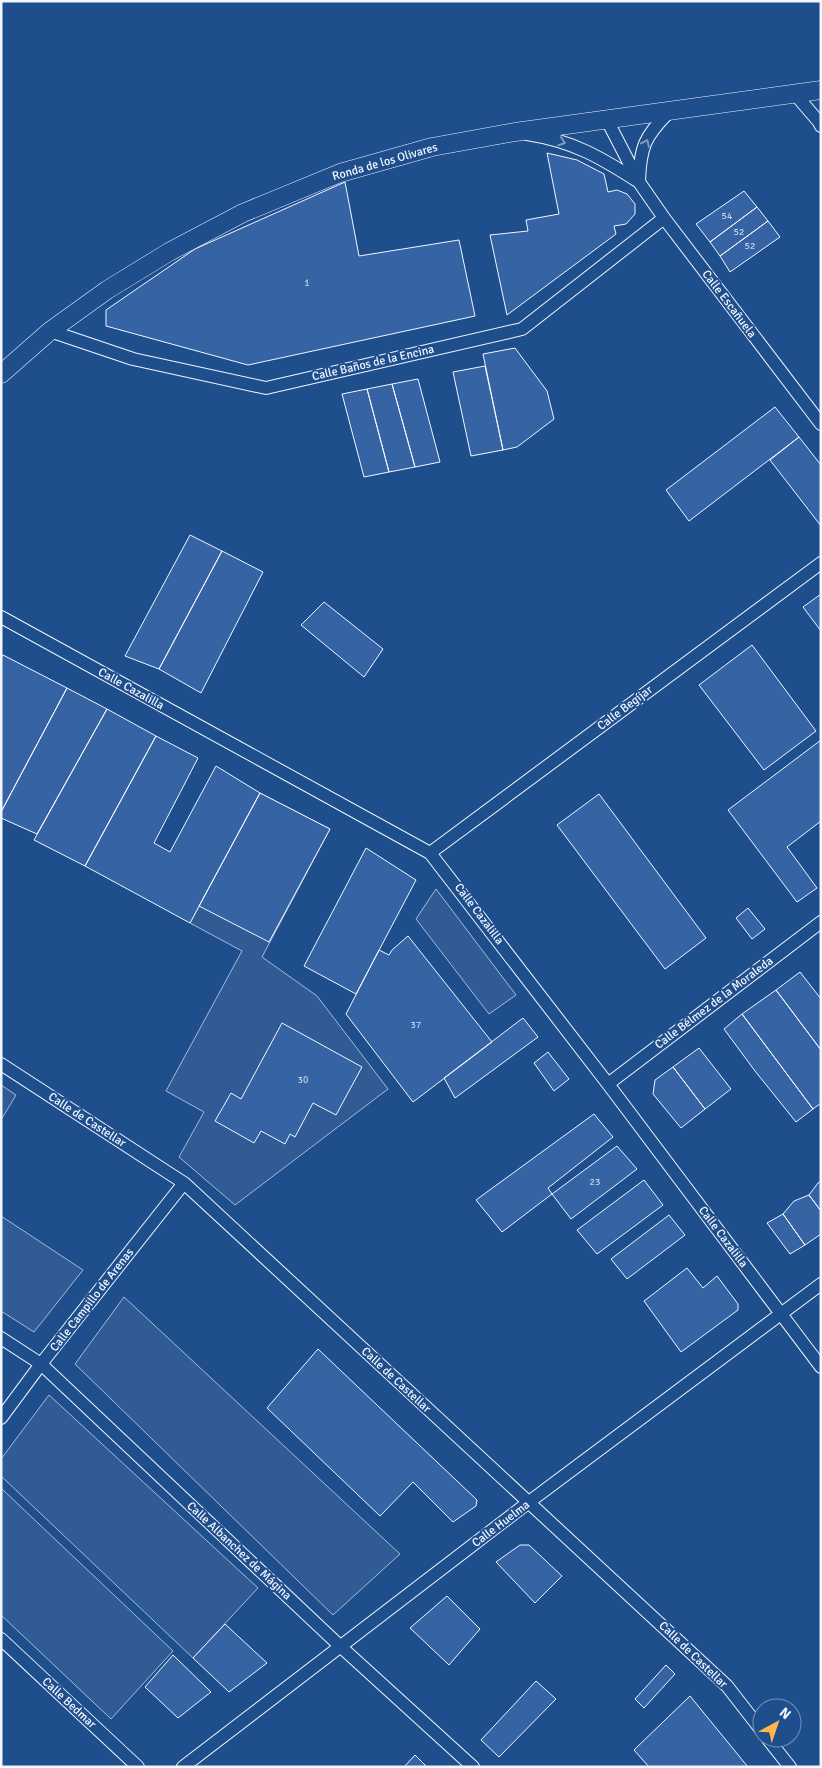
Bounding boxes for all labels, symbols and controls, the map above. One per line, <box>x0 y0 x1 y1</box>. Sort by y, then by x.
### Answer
one-way arrow <box>558 136 566 146</box>
one-way arrow <box>639 139 650 148</box>
street label: Ronda de los Olivares <box>331 140 439 184</box>
house number: 54 <box>722 210 733 222</box>
house number: 52 <box>734 226 744 238</box>
house number: 52 <box>745 240 755 252</box>
street label: Calle Escañuela <box>699 267 759 341</box>
house number: 1 <box>304 277 310 289</box>
street label: Calle Baños de la Encina <box>310 342 436 384</box>
street label: Calle Cazalilla <box>95 665 167 713</box>
street label: Calle Begíjar <box>594 682 656 734</box>
street label: Calle Cazalilla <box>451 880 507 948</box>
street label: Calle Bélmez de la Moraleda <box>652 954 776 1052</box>
house number: 37 <box>411 1019 421 1031</box>
house number: 30 <box>298 1074 308 1086</box>
street label: Calle de Castellar <box>45 1089 129 1151</box>
house number: 23 <box>590 1176 600 1188</box>
street label: Calle Cazalilla <box>695 1203 751 1271</box>
street label: Calle Campillo de Arenas <box>47 1245 137 1355</box>
street label: Calle de Castellar <box>358 1344 434 1416</box>
street label: Calle Huelma <box>469 1497 533 1551</box>
street label: Calle Albanchez de Mágina <box>184 1499 294 1603</box>
street label: Calle de Castellar <box>656 1618 731 1692</box>
street label: Calle Bedmar <box>39 1674 100 1732</box>
north arrow <box>752 1698 802 1748</box>
text: N <box>776 1704 794 1723</box>

